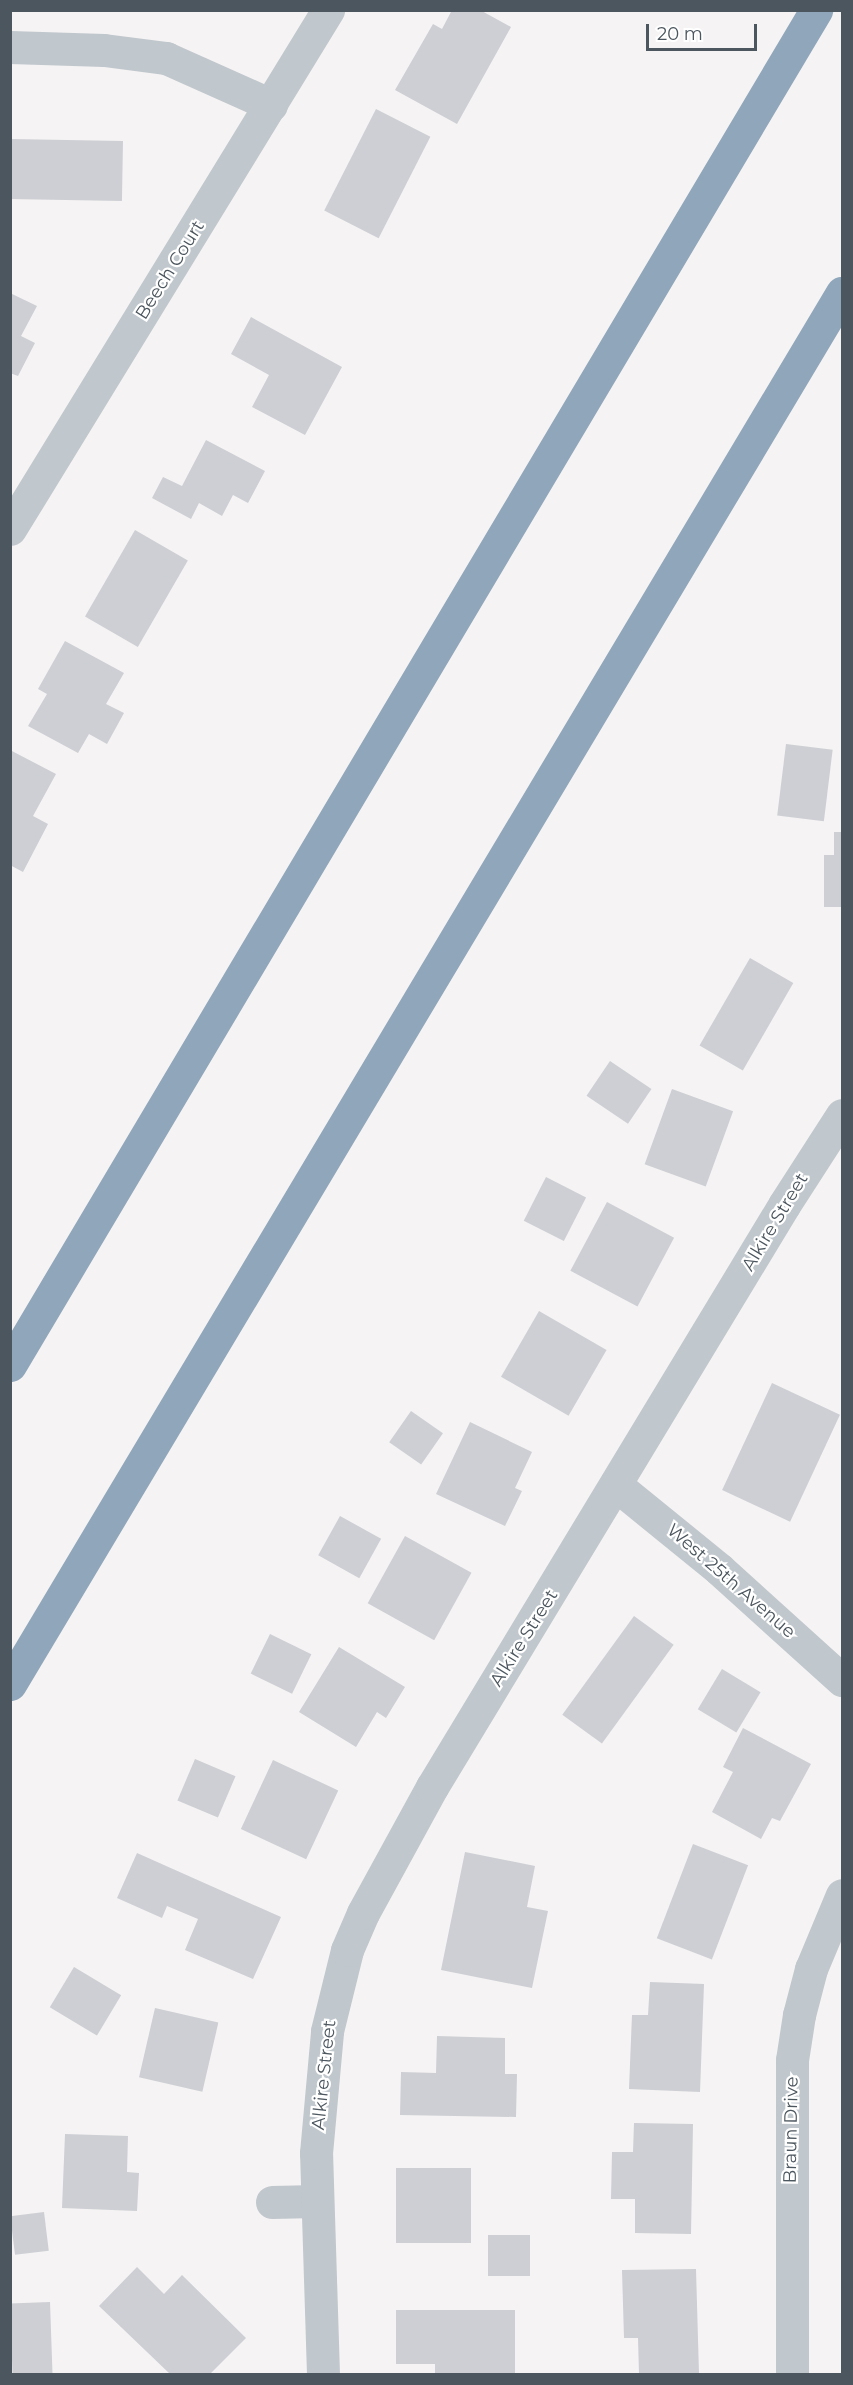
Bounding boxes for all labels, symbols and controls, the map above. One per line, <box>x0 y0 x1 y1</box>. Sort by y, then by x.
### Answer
scale bar <box>649 12 760 50</box>
text: 20 m <box>657 23 703 45</box>
street label: Beech Court <box>131 216 209 324</box>
street label: Alkire Street <box>737 1169 813 1275</box>
street label: West 25th Avenue <box>662 1519 800 1643</box>
street label: Alkire Street <box>486 1585 562 1691</box>
street label: Alkire Street <box>307 2019 341 2131</box>
street label: Braun Drive <box>779 2076 803 2184</box>

